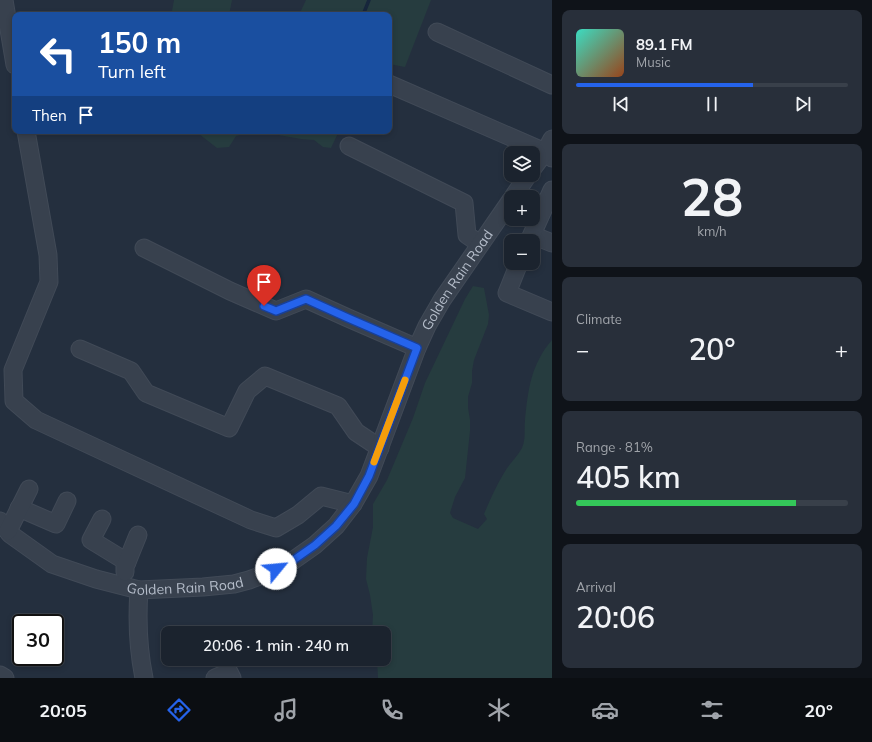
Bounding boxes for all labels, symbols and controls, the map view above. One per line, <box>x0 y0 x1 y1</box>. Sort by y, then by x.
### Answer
text: 150 m <box>98 25 181 60</box>
icon: left <box>32 28 84 80</box>
text: 89.1 FM <box>636 35 692 54</box>
text: Music <box>636 54 671 70</box>
text: Turn left <box>98 60 166 83</box>
icon: previous <box>610 93 632 115</box>
icon: pause <box>701 93 723 115</box>
icon: next <box>792 93 814 115</box>
icon: arrive <box>75 104 97 126</box>
text: Then <box>32 106 67 125</box>
map controls <box>504 146 540 270</box>
button: layers <box>504 146 540 182</box>
text: 28 <box>681 164 743 229</box>
button: + <box>504 190 540 226</box>
text: km/h <box>697 223 727 239</box>
street label: Golden Rain Road <box>417 226 497 334</box>
button: − <box>504 234 540 270</box>
pin <box>247 265 281 306</box>
icon: arrive <box>253 271 275 293</box>
text: Climate <box>576 311 622 327</box>
text: 20° <box>688 330 736 368</box>
text: − <box>576 336 589 364</box>
text: + <box>835 336 848 364</box>
text: Range · 81% <box>576 439 653 455</box>
text: 405 km <box>576 458 681 496</box>
position arrow <box>255 548 297 590</box>
street label: Golden Rain Road <box>125 573 245 599</box>
text: Arrival <box>576 579 616 595</box>
text: 20:06 <box>576 598 655 636</box>
speed limit sign: 30 <box>12 614 64 666</box>
text: 20:06 · 1 min · 240 m <box>203 636 349 655</box>
icon: directions <box>165 696 193 724</box>
icon: music <box>272 696 300 724</box>
icon: phone <box>378 696 406 724</box>
icon: climate <box>485 696 513 724</box>
icon: car <box>591 696 619 724</box>
icon: filters <box>698 696 726 724</box>
text: 20:05 <box>39 699 87 722</box>
text: 20° <box>804 699 833 722</box>

